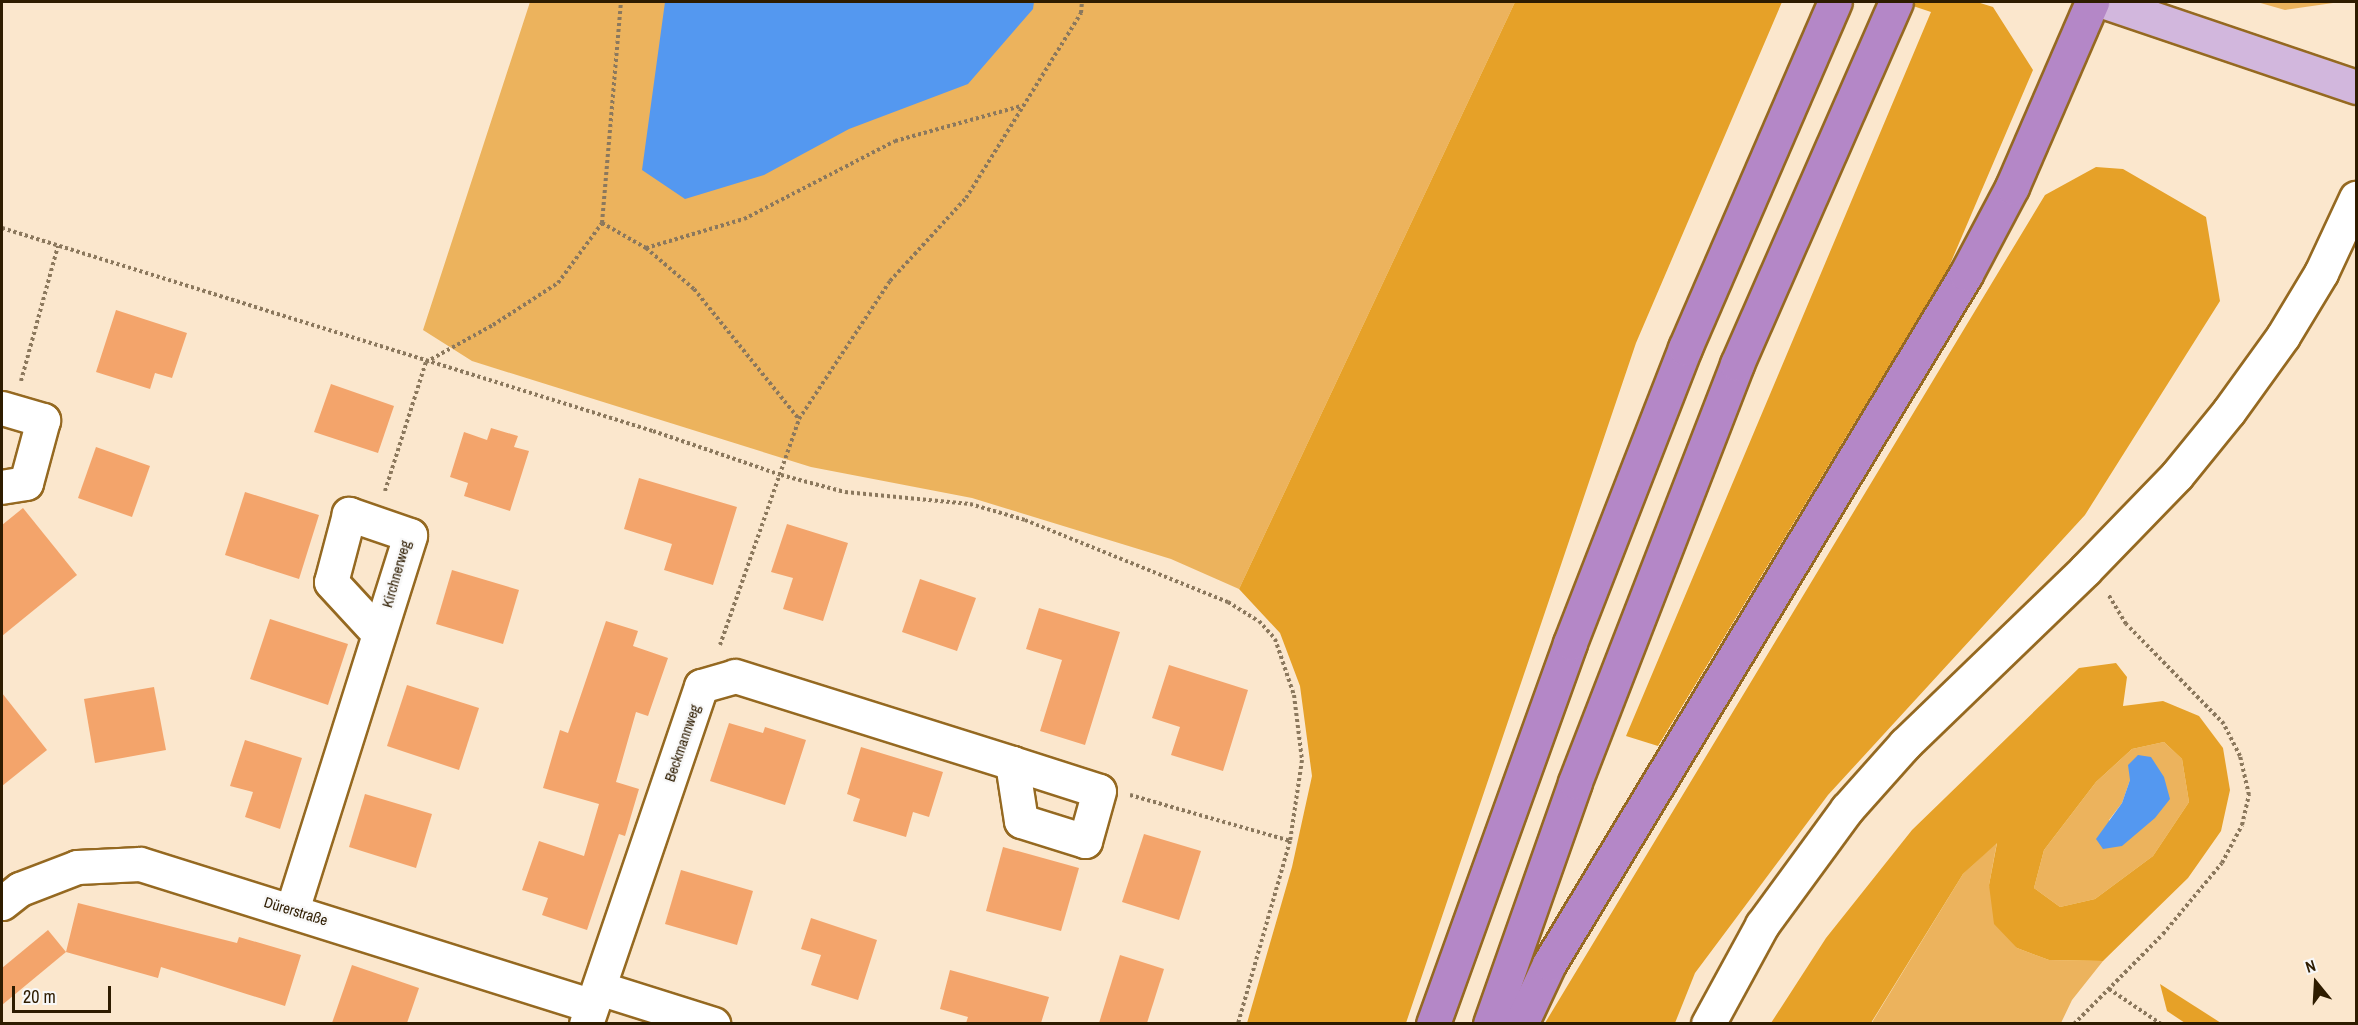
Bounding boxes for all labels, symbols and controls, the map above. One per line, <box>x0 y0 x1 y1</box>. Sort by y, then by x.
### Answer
street label: Kirchnerweg <box>378 538 414 610</box>
street label: Beckmannweg <box>660 702 704 784</box>
street label: Dürerstraße <box>262 893 330 929</box>
north arrow <box>2286 953 2346 1013</box>
text: N <box>2303 954 2318 978</box>
scale bar <box>15 974 114 1012</box>
text: 20 m <box>23 984 56 1009</box>

